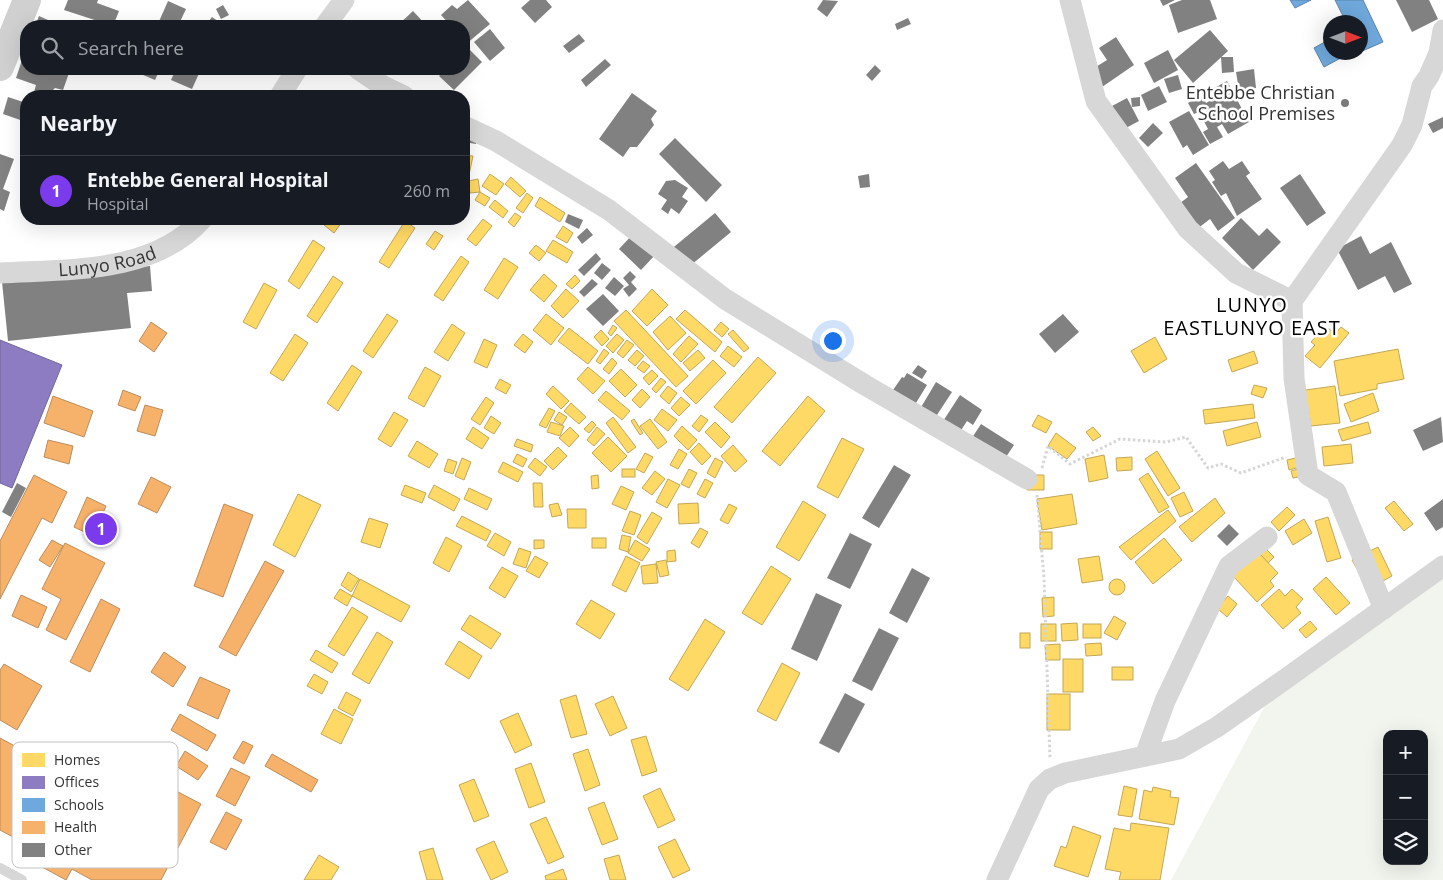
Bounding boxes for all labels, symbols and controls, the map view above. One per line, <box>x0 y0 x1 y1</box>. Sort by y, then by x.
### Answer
north arrow <box>1323 15 1368 60</box>
search box <box>20 20 470 75</box>
icon: search <box>38 34 66 62</box>
text: Search here <box>78 35 184 61</box>
place label: Entebbe Christian School Premises <box>1186 80 1335 125</box>
marker: Entebbe Christian School Premises <box>1339 97 1351 109</box>
text: Nearby <box>40 109 117 137</box>
text: Entebbe General Hospital <box>87 167 328 193</box>
text: 1 <box>51 180 61 202</box>
text: 260 m <box>404 180 450 202</box>
text: Hospital <box>87 193 149 215</box>
street label: Lunyo Road <box>58 240 159 281</box>
district label: LUNYO EASTLUNYO EAST <box>1163 291 1341 341</box>
your location <box>820 328 846 354</box>
pin: 1 <box>85 510 117 548</box>
map controls <box>1383 730 1428 865</box>
button: + <box>1383 730 1428 775</box>
legend <box>12 742 178 868</box>
text: Homes <box>54 750 101 769</box>
text: Offices <box>54 772 99 791</box>
button: − <box>1383 775 1428 820</box>
text: Schools <box>54 795 104 814</box>
text: Health <box>54 817 97 836</box>
button: layers <box>1383 820 1428 865</box>
text: Other <box>54 840 92 859</box>

